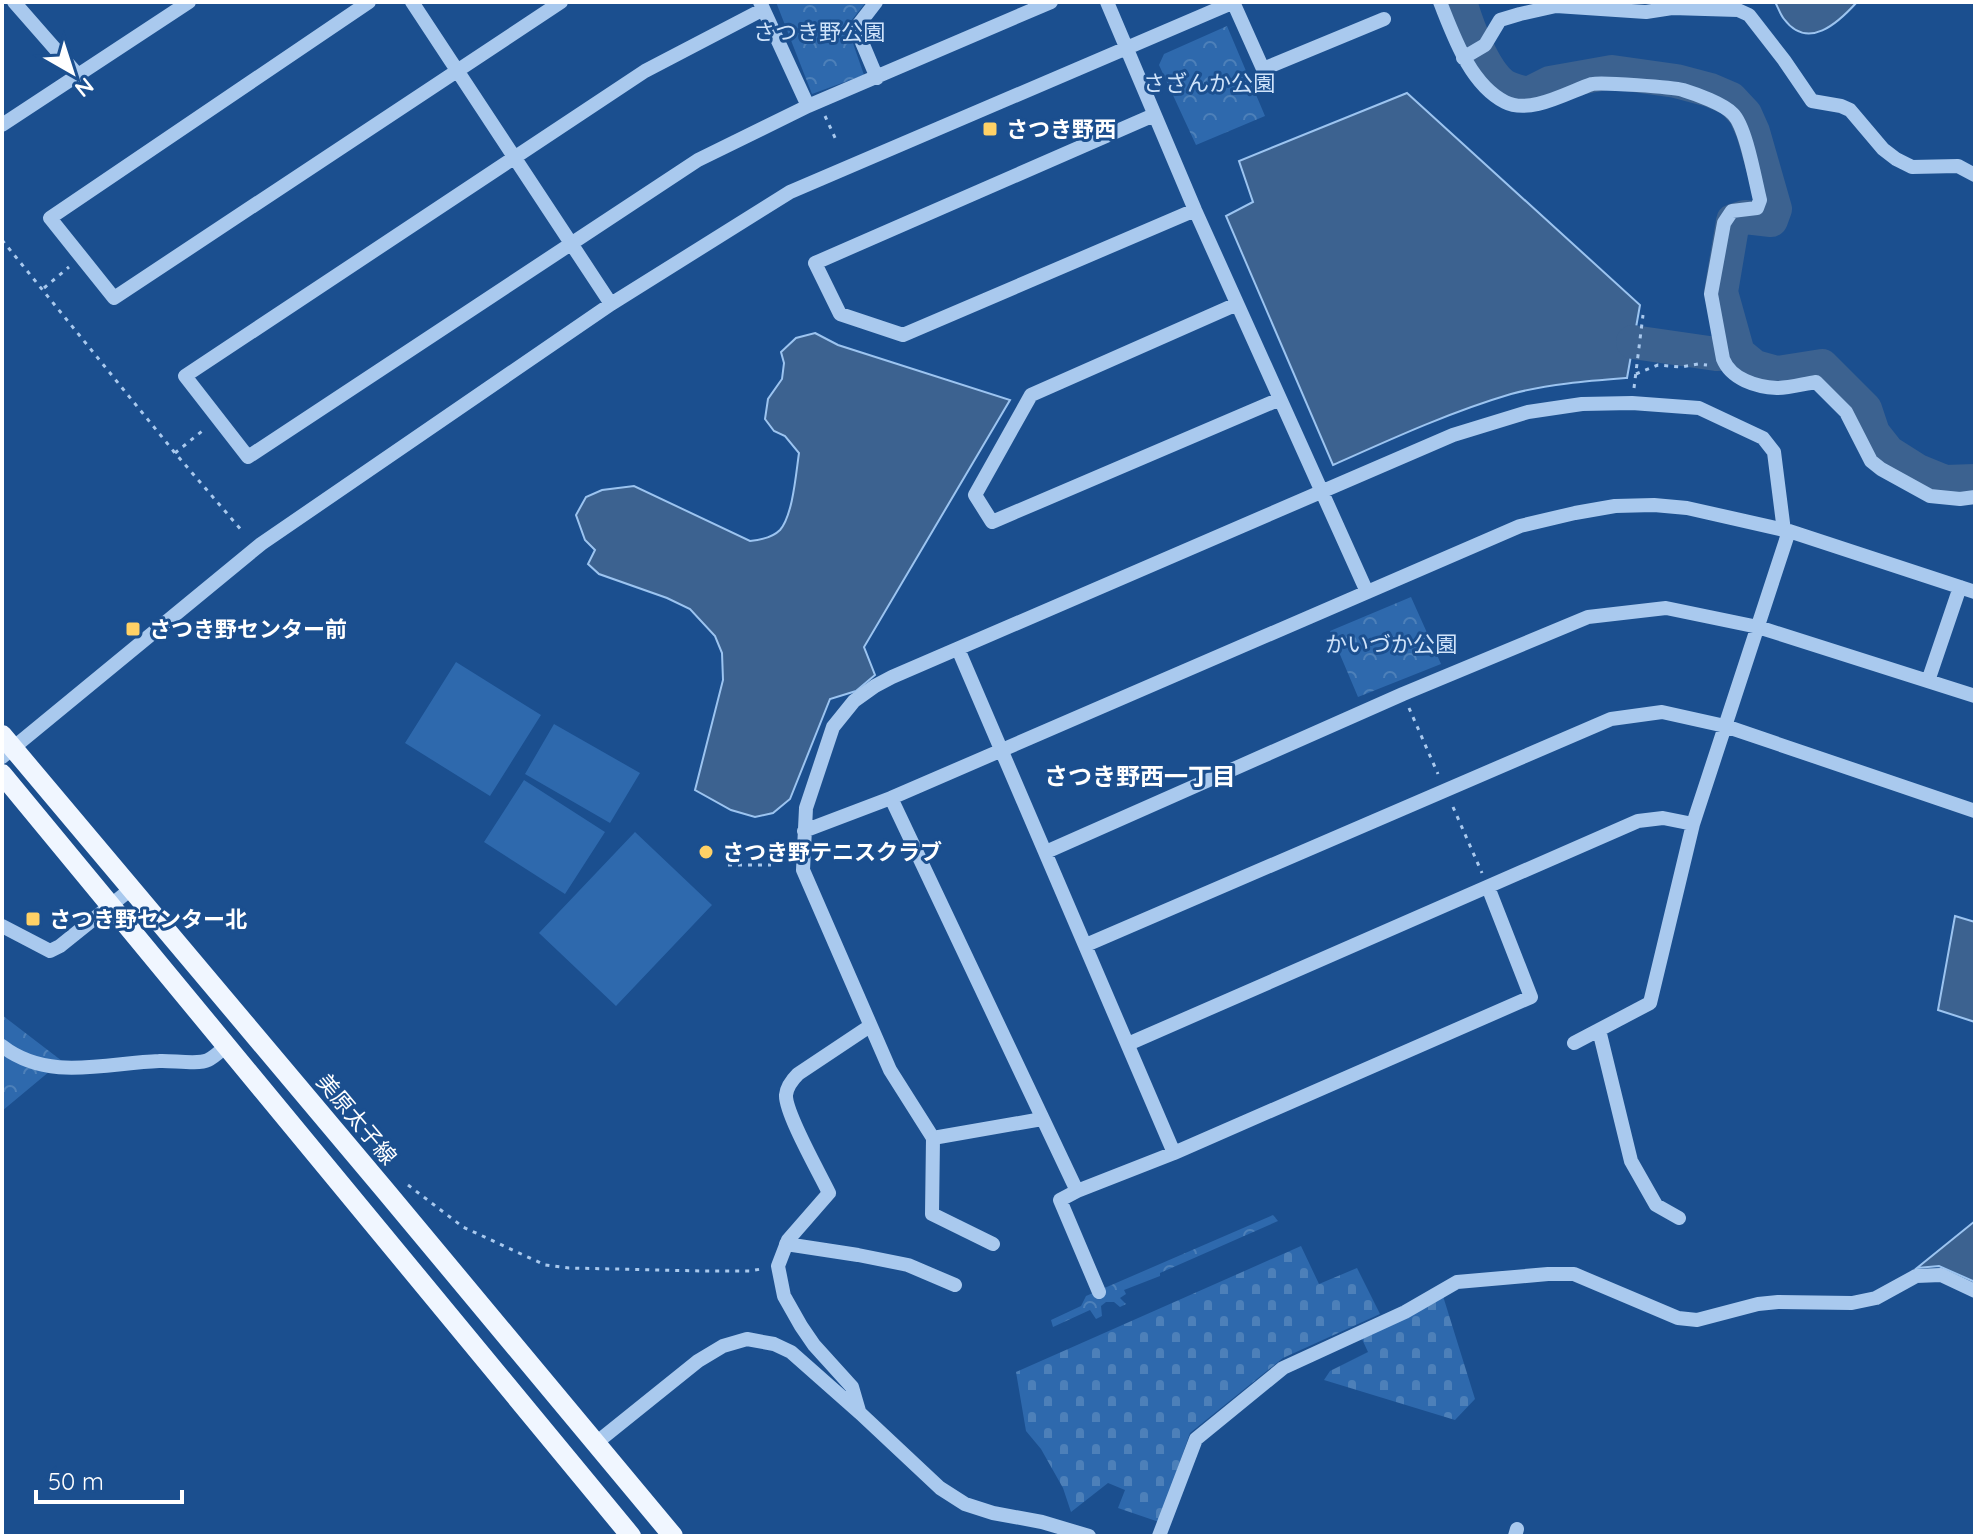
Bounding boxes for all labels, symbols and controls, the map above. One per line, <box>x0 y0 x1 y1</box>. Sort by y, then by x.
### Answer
park label: さつき野公園 <box>753 18 885 46</box>
north arrow <box>32 32 112 112</box>
park label: さざんか公園 <box>1143 69 1275 97</box>
text: N <box>69 72 100 104</box>
place label: さつき野西 <box>1006 115 1116 143</box>
marker: さつき野西 <box>981 120 999 138</box>
place label: さつき野センター前 <box>149 615 347 643</box>
marker: さつき野センター前 <box>124 620 142 638</box>
park label: かいづか公園 <box>1325 630 1457 658</box>
district label: さつき野西一丁目 <box>1044 761 1236 791</box>
place label: さつき野テニスクラブ <box>722 838 942 866</box>
marker: さつき野テニスクラブ <box>697 843 715 861</box>
place label: さつき野センター北 <box>49 905 247 933</box>
marker: さつき野センター北 <box>24 910 42 928</box>
street label: 美原太子線 <box>311 1068 403 1170</box>
scale bar <box>36 1454 182 1504</box>
text: 50 m <box>48 1466 104 1496</box>

